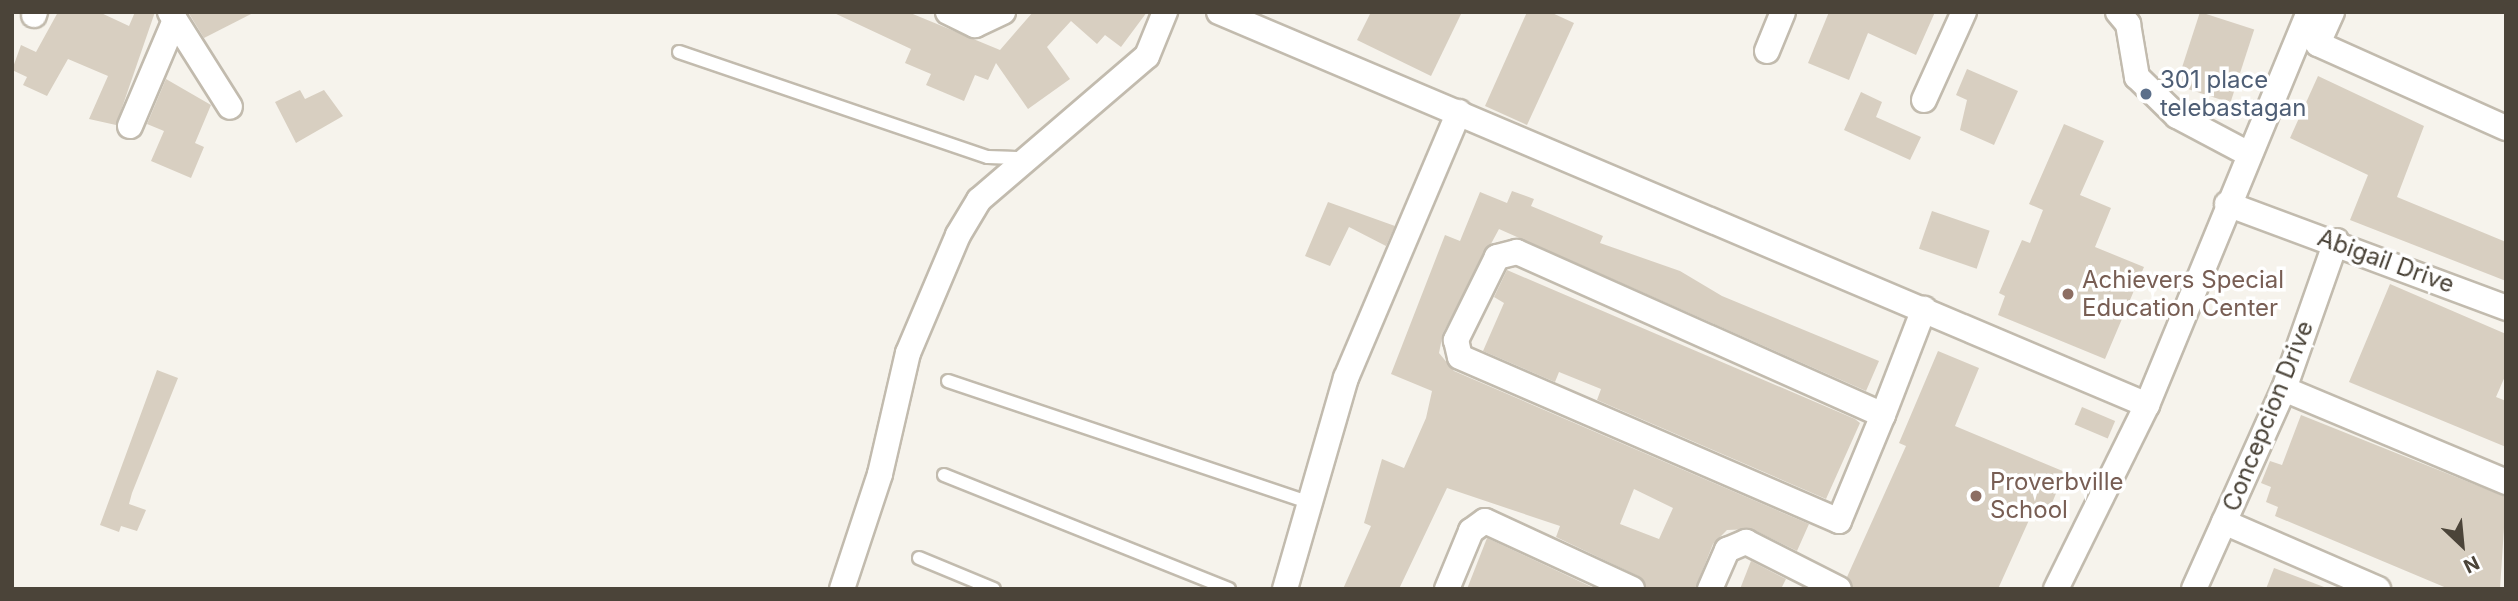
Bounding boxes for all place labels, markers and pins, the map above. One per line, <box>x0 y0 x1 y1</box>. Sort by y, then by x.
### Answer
place label: 301 place telebastagan <box>2160 66 2306 122</box>
marker: 301 place telebastagan <box>2138 86 2154 102</box>
place label: Achievers Special Education Center <box>2082 266 2284 322</box>
marker: Achievers Special Education Center <box>2060 286 2076 302</box>
place label: Proverbville School <box>1990 468 2123 524</box>
marker: Proverbville School <box>1968 488 1984 504</box>

